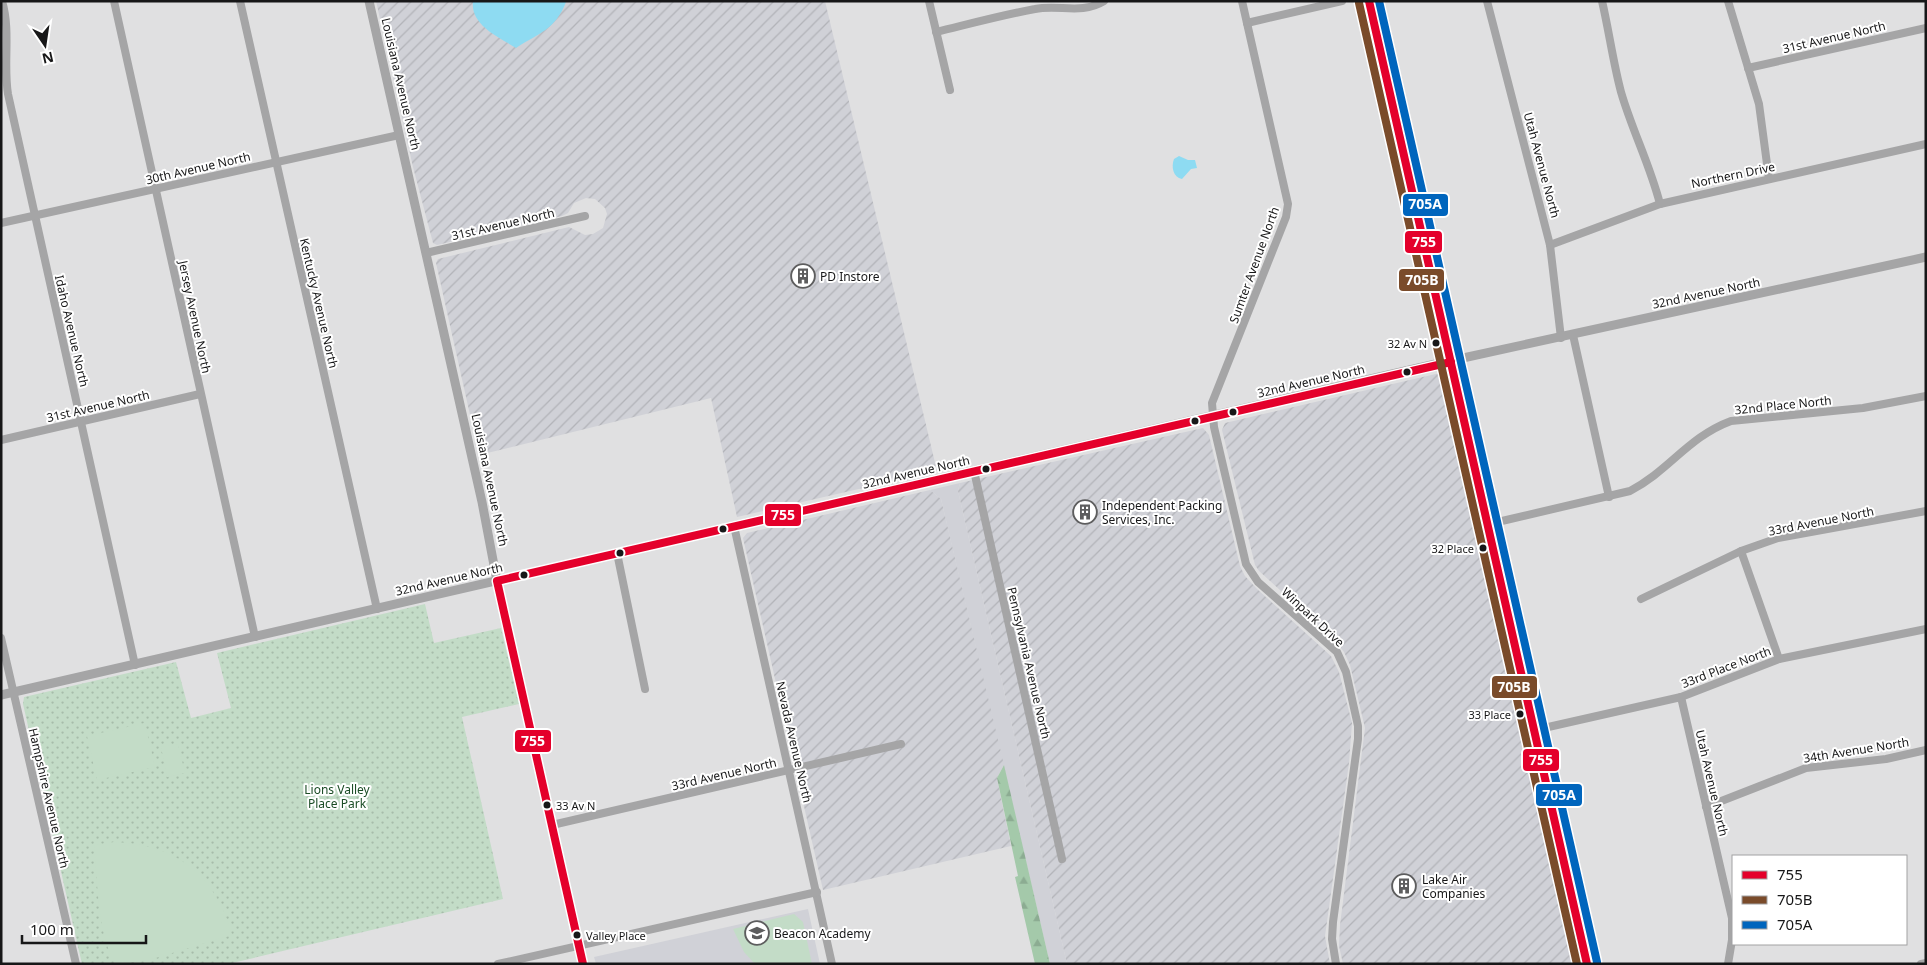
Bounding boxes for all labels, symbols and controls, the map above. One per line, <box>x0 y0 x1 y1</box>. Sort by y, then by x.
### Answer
street label: Louisiana Avenue North <box>378 16 424 152</box>
street label: 31st Avenue North <box>1781 17 1887 57</box>
north arrow <box>20 20 70 70</box>
text: N <box>40 48 56 69</box>
street label: Utah Avenue North <box>1520 110 1564 220</box>
street label: 30th Avenue North <box>144 148 252 188</box>
street label: Northern Drive <box>1690 158 1777 192</box>
line badge: 705A <box>1402 193 1449 217</box>
text: 705A <box>1408 194 1442 213</box>
street label: 31st Avenue North <box>450 204 556 244</box>
street label: Sumter Avenue North <box>1225 204 1283 326</box>
line badge: 755 <box>1404 230 1443 254</box>
text: 755 <box>1412 232 1436 251</box>
street label: Kentucky Avenue North <box>296 236 342 370</box>
street label: Jersey Avenue North <box>175 258 215 375</box>
building icon: PD Instore <box>790 263 816 289</box>
place label: PD Instore <box>820 268 880 285</box>
line badge: 705B <box>1398 268 1445 292</box>
text: 705B <box>1405 270 1439 289</box>
street label: Idaho Avenue North <box>51 273 93 389</box>
street label: 32nd Avenue North <box>1650 273 1762 313</box>
place label: 32 Av N <box>1388 336 1427 351</box>
marker: 32 Av N <box>1431 338 1441 348</box>
street label: 32nd Avenue North <box>1256 360 1366 402</box>
unlabelled marker <box>1402 367 1412 377</box>
street label: 31st Avenue North <box>45 386 151 426</box>
street label: 32nd Place North <box>1734 391 1832 419</box>
unlabelled marker <box>1228 407 1238 417</box>
street label: Louisiana Avenue North <box>468 412 512 548</box>
unlabelled marker <box>1190 416 1200 426</box>
street label: 32nd Avenue North <box>861 451 971 493</box>
unlabelled marker <box>981 464 991 474</box>
place label: Independent Packing Services, Inc. <box>1102 497 1222 528</box>
building icon: Independent Packing Services, Inc. <box>1072 499 1098 525</box>
street label: 33rd Avenue North <box>1767 502 1875 540</box>
line badge: 755 <box>764 503 802 527</box>
text: 755 <box>771 505 795 524</box>
unlabelled marker <box>718 524 728 534</box>
place label: 32 Place <box>1431 541 1474 556</box>
marker: 32 Place <box>1478 543 1488 553</box>
unlabelled marker <box>615 548 625 558</box>
street label: 32nd Avenue North <box>394 558 504 600</box>
unlabelled marker <box>519 570 529 580</box>
street label: Winpark Drive <box>1278 584 1348 651</box>
street label: Pennsylvania Avenue North <box>1003 585 1055 741</box>
street label: 33rd Place North <box>1679 642 1773 692</box>
line badge: 705B <box>1491 675 1538 699</box>
text: 705B <box>1497 677 1531 696</box>
street label: Nevada Avenue North <box>772 680 816 804</box>
place label: 33 Place <box>1468 707 1511 722</box>
marker: 33 Place <box>1515 709 1525 719</box>
street label: Hampshire Avenue North <box>25 726 73 870</box>
street label: Utah Avenue North <box>1691 728 1733 838</box>
line badge: 755 <box>514 729 552 753</box>
text: 755 <box>521 731 545 750</box>
street label: 34th Avenue North <box>1802 733 1910 767</box>
line badge: 755 <box>1522 748 1560 772</box>
text: 755 <box>1529 750 1553 769</box>
street label: 33rd Avenue North <box>670 754 778 794</box>
park label: Lions Valley Place Park <box>304 781 371 812</box>
line badge: 705A <box>1535 783 1583 807</box>
text: 705A <box>1542 785 1576 804</box>
place label: 33 Av N <box>556 798 595 813</box>
marker: 33 Av N <box>542 800 552 810</box>
legend <box>1732 855 1907 945</box>
text: 755 <box>1777 864 1803 884</box>
place label: Lake Air Companies <box>1422 871 1485 902</box>
building icon: Lake Air Companies <box>1391 873 1417 899</box>
text: 705B <box>1777 889 1813 909</box>
scale bar <box>22 912 146 944</box>
text: 705A <box>1777 914 1813 934</box>
text: 100 m <box>30 919 74 939</box>
school or university icon: Beacon Academy <box>744 920 770 946</box>
place label: Beacon Academy <box>774 925 871 942</box>
place label: Valley Place <box>586 928 646 943</box>
marker: Valley Place <box>572 930 582 940</box>

